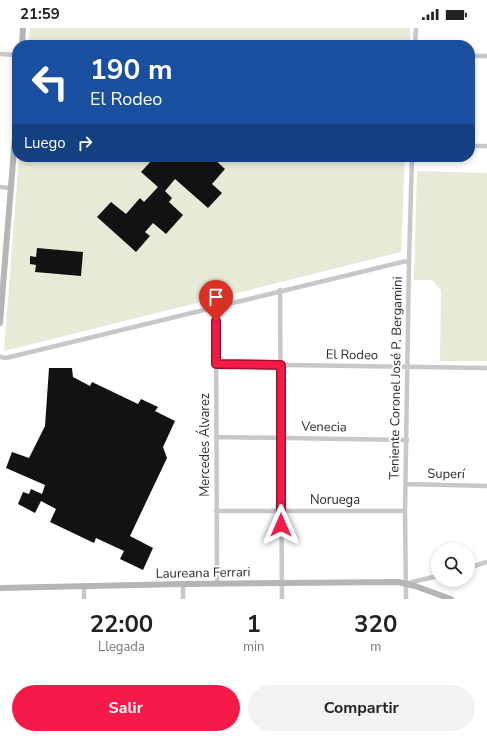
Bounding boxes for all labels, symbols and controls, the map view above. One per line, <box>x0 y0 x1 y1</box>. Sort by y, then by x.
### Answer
text: 21:59 <box>20 4 60 24</box>
text: 190 m <box>90 51 173 89</box>
icon: left <box>24 56 76 108</box>
text: El Rodeo <box>90 87 162 111</box>
icon: right <box>74 132 96 154</box>
text: Luego <box>24 133 66 153</box>
street label: Teniente Coronel José P. Bergamini <box>385 276 407 480</box>
pin <box>199 280 233 321</box>
icon: arrive <box>205 286 227 308</box>
street label: El Rodeo <box>326 346 378 364</box>
street label: Mercedes Álvarez <box>195 393 214 497</box>
street label: Venecia <box>300 418 347 436</box>
street label: Superí <box>427 465 466 483</box>
street label: Noruega <box>310 491 360 509</box>
position arrow <box>260 504 302 546</box>
map controls <box>431 543 475 587</box>
button: search <box>431 543 475 587</box>
street label: Laureana Ferrari <box>155 563 251 583</box>
text: 22:00 <box>90 608 153 640</box>
text: 1 <box>246 608 261 640</box>
text: 320 <box>354 608 397 640</box>
text: Llegada <box>98 638 145 656</box>
text: min <box>243 638 264 656</box>
text: m <box>370 638 381 656</box>
button: Salir <box>12 685 240 731</box>
button: Compartir <box>248 685 475 731</box>

